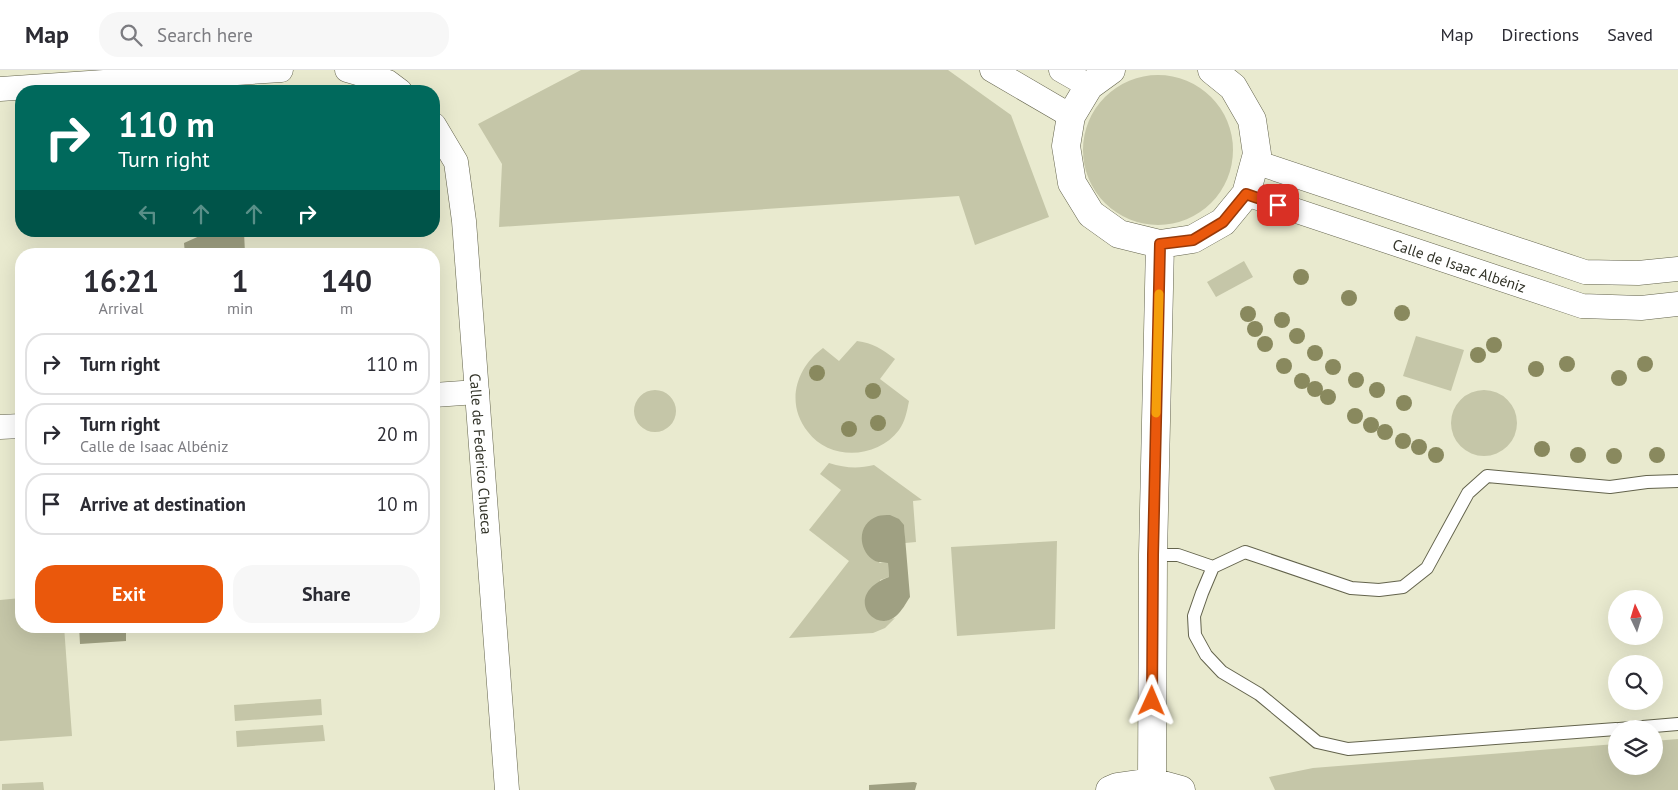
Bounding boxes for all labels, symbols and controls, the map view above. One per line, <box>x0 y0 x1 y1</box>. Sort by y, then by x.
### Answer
search box <box>99 12 449 57</box>
text: Map <box>25 19 69 50</box>
icon: search <box>117 21 145 49</box>
text: Search here <box>157 23 253 47</box>
text: Map <box>1441 23 1473 46</box>
text: Directions <box>1501 23 1579 46</box>
text: Saved <box>1607 23 1653 46</box>
text: 110 m <box>118 101 215 147</box>
icon: right <box>35 105 100 170</box>
text: Turn right <box>118 145 210 173</box>
pin <box>1257 184 1299 226</box>
icon: arrive <box>1264 191 1292 219</box>
icon: left <box>134 200 162 228</box>
icon: ahead <box>187 200 215 228</box>
icon: ahead <box>240 200 268 228</box>
icon: right <box>293 200 321 228</box>
street label: Calle de Isaac Albéniz <box>1390 234 1529 296</box>
text: 16:21 <box>83 261 159 300</box>
text: 1 <box>232 261 249 300</box>
text: 140 <box>321 261 372 300</box>
text: Arrival <box>99 298 143 318</box>
text: min <box>227 298 253 318</box>
text: m <box>340 298 353 318</box>
icon: right <box>37 350 65 378</box>
text: Turn right <box>80 352 160 376</box>
text: 110 m <box>366 352 418 376</box>
street label: Calle de Federico Chueca <box>466 373 497 535</box>
text: Turn right <box>80 412 160 436</box>
icon: right <box>37 420 65 448</box>
text: 20 m <box>377 422 418 446</box>
text: Calle de Isaac Albéniz <box>80 436 228 456</box>
icon: arrive <box>37 490 65 518</box>
text: Arrive at destination <box>80 492 246 516</box>
text: 10 m <box>377 492 418 516</box>
button: Exit <box>35 565 223 623</box>
button: Share <box>233 565 420 623</box>
north arrow <box>1608 590 1662 645</box>
map controls <box>1608 590 1663 775</box>
button: search <box>1608 655 1663 710</box>
position arrow <box>1125 674 1177 726</box>
button: layers <box>1608 720 1663 775</box>

